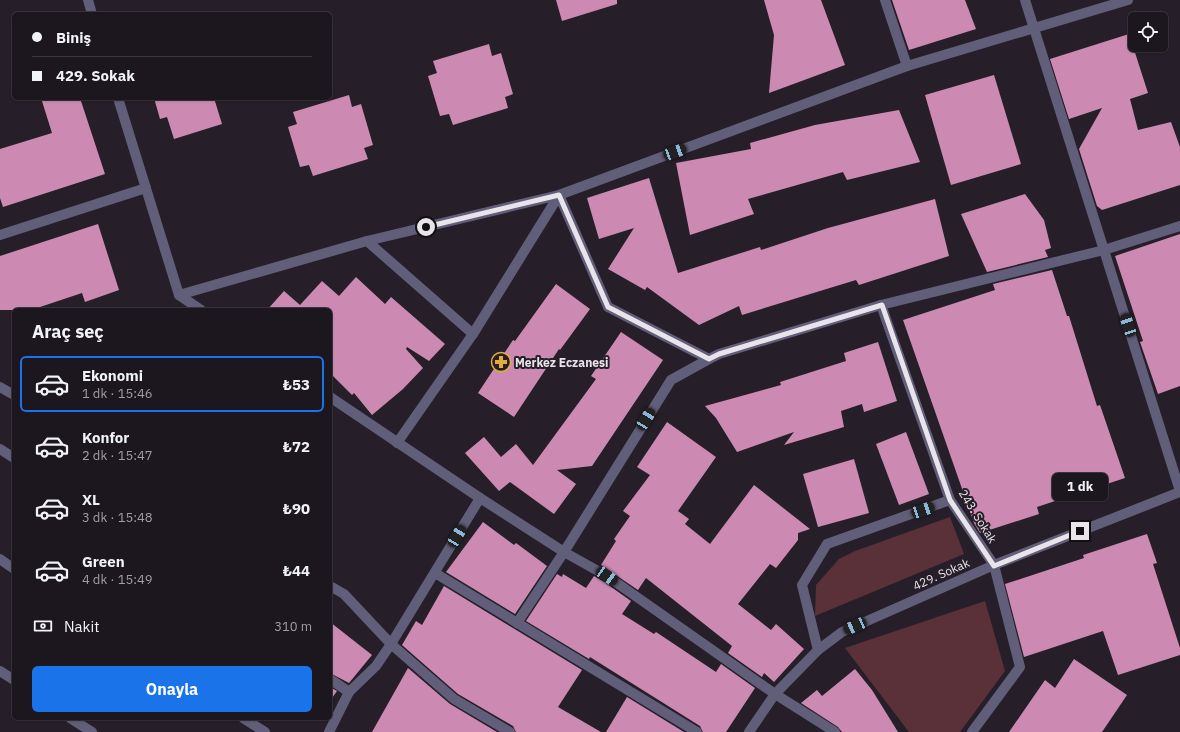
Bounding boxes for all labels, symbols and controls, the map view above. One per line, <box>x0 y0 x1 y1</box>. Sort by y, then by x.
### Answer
map controls <box>1128 12 1168 52</box>
button: locate <box>1128 12 1168 52</box>
text: Biniş <box>56 28 91 47</box>
text: 429. Sokak <box>56 66 135 85</box>
car <box>662 142 688 162</box>
route start <box>417 218 435 236</box>
car <box>1119 312 1137 338</box>
text: Araç seç <box>32 320 104 343</box>
pharmacy icon: Merkez Eczanesi <box>490 351 512 373</box>
place label: Merkez Eczanesi <box>515 355 609 370</box>
icon: car <box>34 366 70 402</box>
text: Ekonomi <box>82 366 143 385</box>
text: ₺53 <box>283 375 310 394</box>
text: 1 dk · 15:46 <box>82 385 153 402</box>
car <box>635 406 657 432</box>
icon: car <box>34 428 70 464</box>
text: Konfor <box>82 428 129 447</box>
text: ₺72 <box>283 437 310 456</box>
text: 2 dk · 15:47 <box>82 447 153 464</box>
callout: 1 dk <box>1052 473 1108 501</box>
text: 1 dk <box>1067 478 1093 495</box>
street label: 243. Sokak <box>956 486 1001 546</box>
icon: car <box>34 490 70 526</box>
text: XL <box>82 490 100 509</box>
text: ₺90 <box>283 499 310 518</box>
car <box>910 500 936 520</box>
text: 3 dk · 15:48 <box>82 509 153 526</box>
route end <box>1071 522 1089 540</box>
car <box>446 523 468 549</box>
icon: car <box>34 552 70 588</box>
text: Green <box>82 552 125 571</box>
street label: 429. Sokak <box>910 555 972 593</box>
text: ₺44 <box>283 561 310 580</box>
car <box>594 564 620 588</box>
text: 4 dk · 15:49 <box>82 571 153 588</box>
icon: cash <box>32 615 54 637</box>
car <box>842 616 868 636</box>
text: Nakit <box>64 617 100 636</box>
text: 310 m <box>274 618 312 635</box>
button: Onayla <box>32 666 312 712</box>

